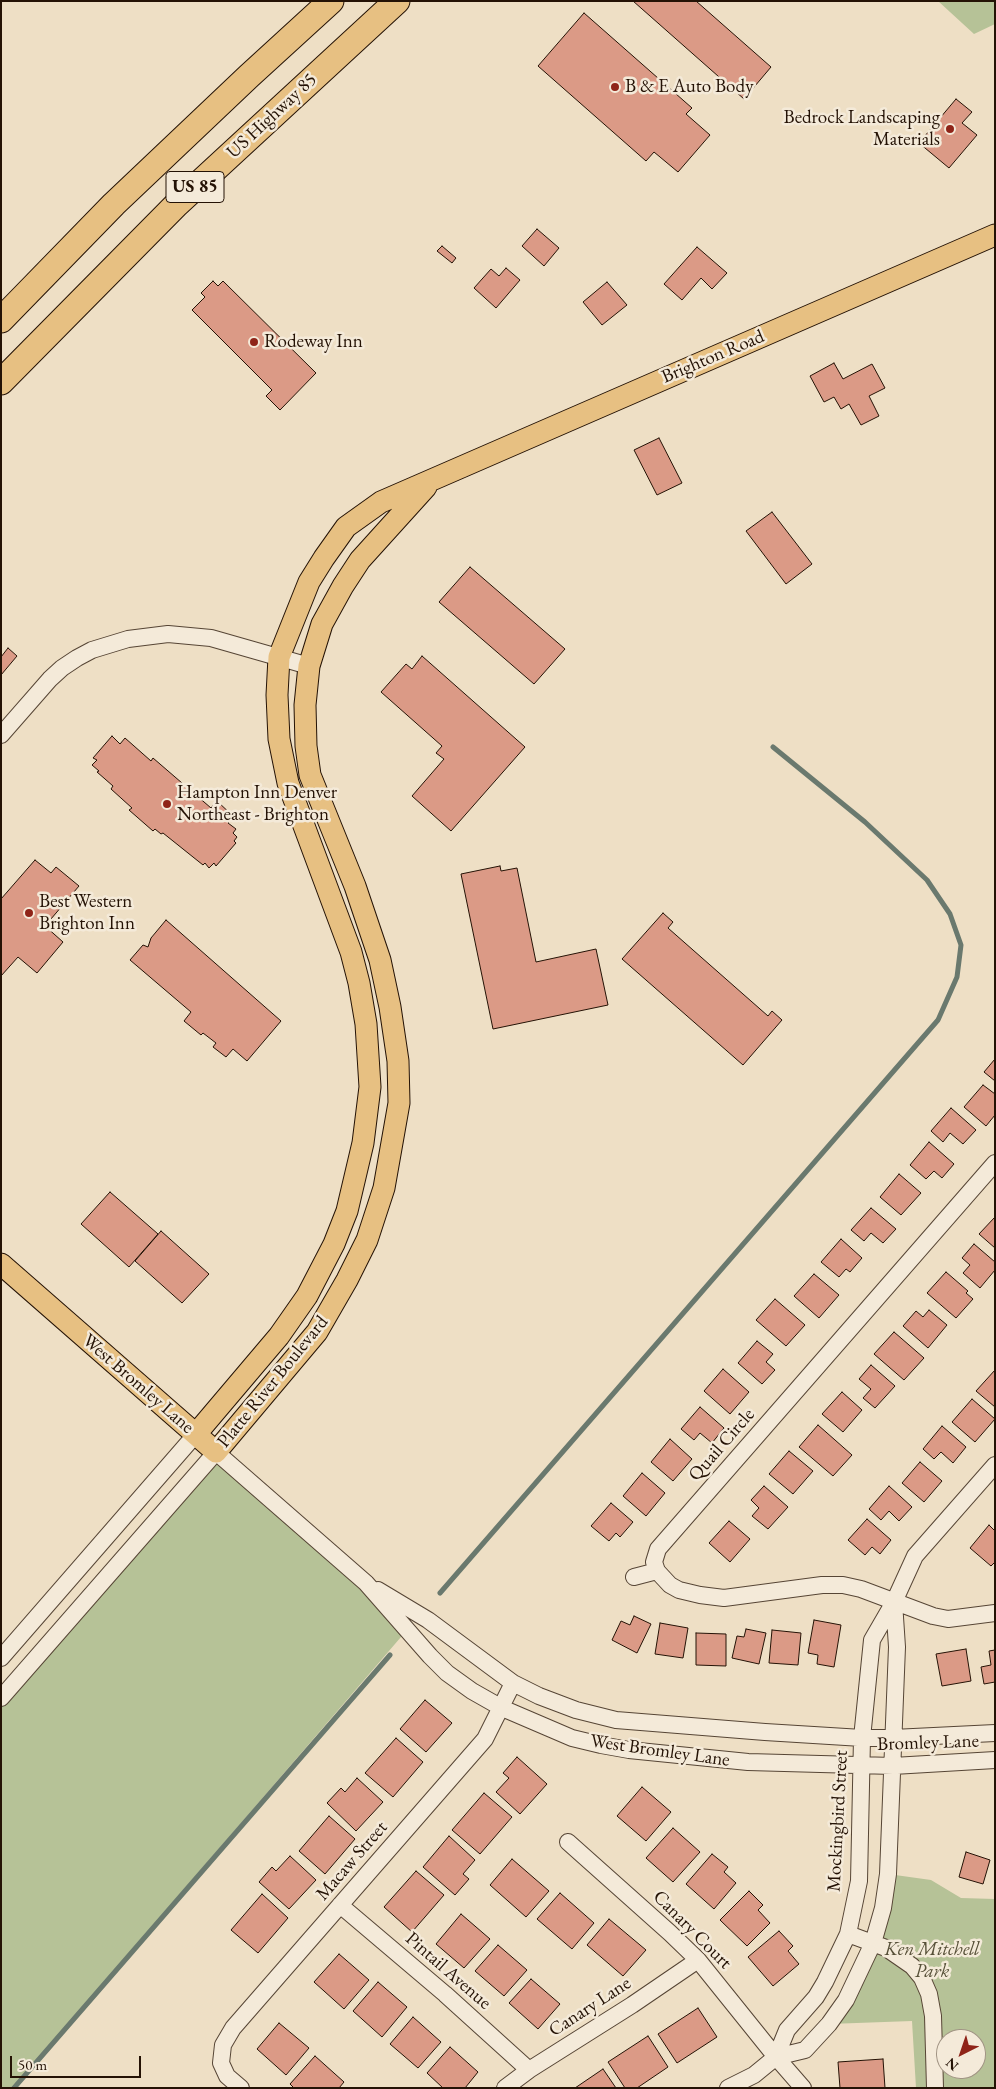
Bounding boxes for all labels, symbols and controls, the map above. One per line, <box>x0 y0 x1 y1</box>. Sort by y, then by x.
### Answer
street label: US Highway 85 <box>222 69 322 163</box>
place label: B & E Auto Body <box>625 76 753 98</box>
marker: B & E Auto Body <box>609 81 621 93</box>
place label: Bedrock Landscaping Materials <box>784 107 940 151</box>
marker: Bedrock Landscaping Materials <box>944 123 956 135</box>
road number: US 85 <box>166 172 224 202</box>
street label: Brighton Road <box>658 325 768 389</box>
place label: Rodeway Inn <box>264 331 363 353</box>
marker: Rodeway Inn <box>248 336 260 348</box>
place label: Hampton Inn Denver Northeast - Brighton <box>177 782 337 826</box>
marker: Hampton Inn Denver Northeast - Brighton <box>161 798 173 810</box>
place label: Best Western Brighton Inn <box>39 891 135 935</box>
marker: Best Western Brighton Inn <box>23 907 35 919</box>
street label: Platte River Boulevard <box>213 1311 333 1453</box>
street label: West Bromley Lane <box>77 1329 199 1439</box>
street label: Quail Circle <box>684 1404 760 1486</box>
street label: West Bromley Lane <box>589 1730 731 1772</box>
street label: Bromley Lane <box>877 1730 979 1756</box>
street label: Mockingbird Street <box>823 1750 853 1892</box>
street label: Macaw Street <box>311 1817 393 1905</box>
street label: Canary Court <box>648 1886 736 1974</box>
street label: Pintail Avenue <box>400 1928 496 2014</box>
park label: Ken Mitchell Park <box>885 1939 979 1983</box>
street label: Canary Lane <box>545 1972 635 2042</box>
north arrow <box>936 2029 986 2079</box>
scale bar <box>12 2046 144 2078</box>
text: N <box>942 2054 962 2075</box>
text: 50 m <box>18 2055 47 2074</box>

